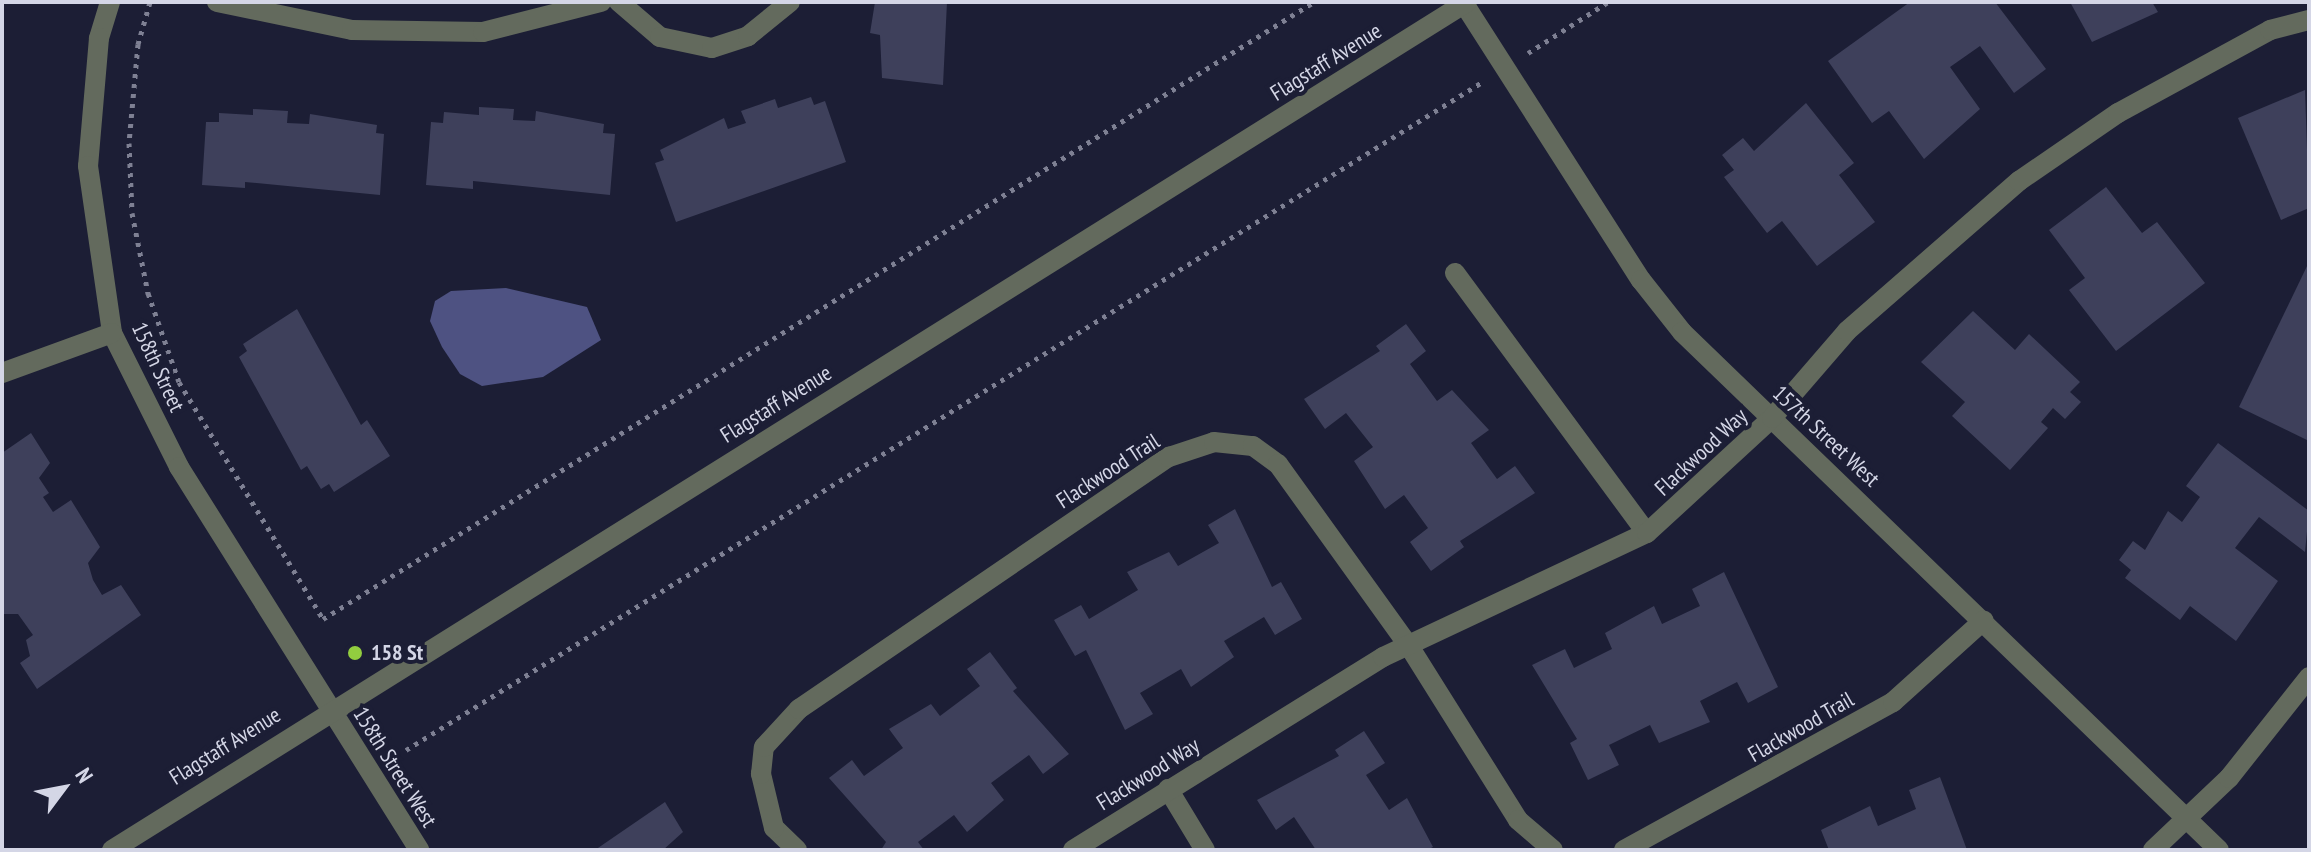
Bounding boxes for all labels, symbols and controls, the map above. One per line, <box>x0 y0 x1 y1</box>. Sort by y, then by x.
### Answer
street label: Flagstaff Avenue <box>1265 17 1387 107</box>
street label: 158th Street <box>126 318 190 416</box>
street label: Flagstaff Avenue <box>715 359 837 449</box>
street label: 157th Street West <box>1767 380 1885 492</box>
street label: Flackwood Way <box>1649 403 1753 501</box>
street label: Flackwood Trail <box>1051 428 1165 514</box>
place label: 158 St <box>371 640 423 666</box>
marker: 158 St <box>346 644 364 662</box>
street label: Flackwood Trail <box>1743 686 1859 768</box>
street label: Flagstaff Avenue <box>164 701 286 791</box>
street label: 158th Street West <box>348 702 442 832</box>
street label: Flackwood Way <box>1092 732 1204 816</box>
north arrow <box>24 748 104 828</box>
text: N <box>69 763 99 788</box>

